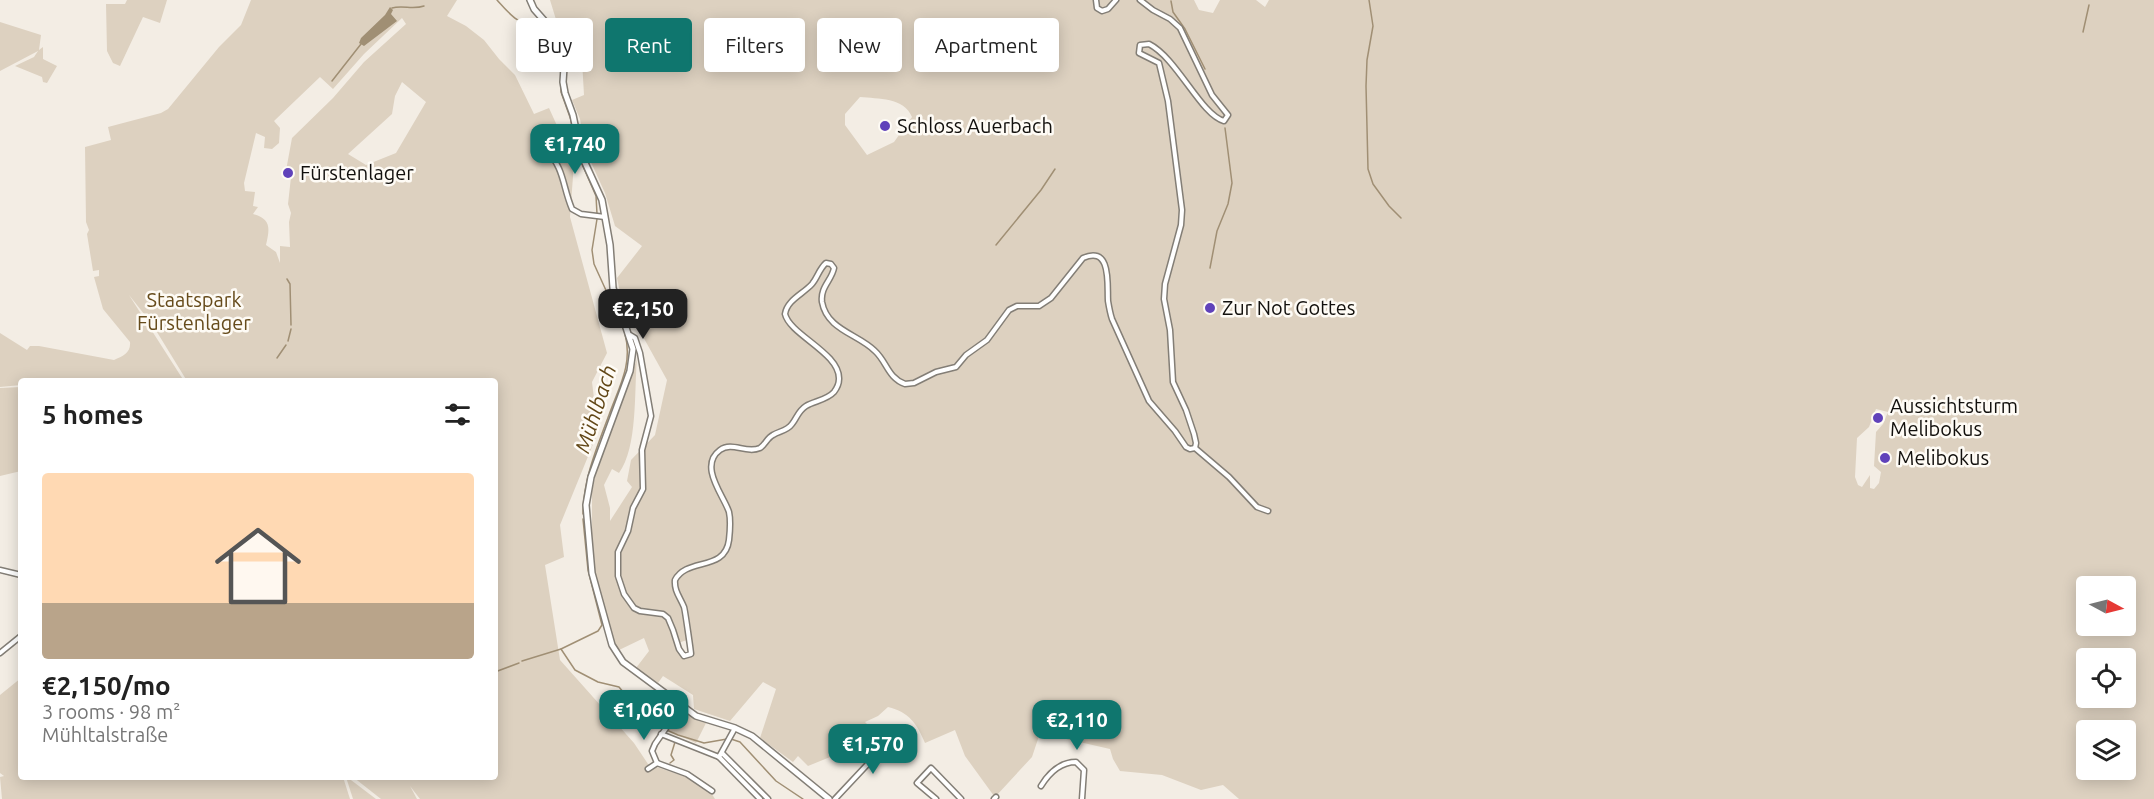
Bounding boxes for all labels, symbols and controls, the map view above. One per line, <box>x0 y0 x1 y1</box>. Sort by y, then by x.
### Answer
chip: Buy <box>516 18 593 72</box>
chip: Rent <box>605 18 692 72</box>
chip: Filters <box>704 18 805 72</box>
chip: New <box>817 18 902 72</box>
chip: Apartment <box>914 18 1059 72</box>
place label: Schloss Auerbach <box>897 114 1053 137</box>
marker: Schloss Auerbach <box>878 119 892 133</box>
pin: €1,740 <box>526 124 624 175</box>
text: €1,740 <box>544 132 606 155</box>
place label: Fürstenlager <box>300 161 414 184</box>
marker: Fürstenlager <box>281 166 295 180</box>
park label: Staatspark Fürstenlager <box>137 288 251 334</box>
pin: €2,150 <box>594 289 692 340</box>
place label: Zur Not Gottes <box>1222 296 1356 319</box>
text: €2,150 <box>612 297 674 320</box>
marker: Zur Not Gottes <box>1203 301 1217 315</box>
water label: Mühlbach <box>570 362 621 456</box>
place label: Aussichtsturm Melibokus <box>1890 394 2018 440</box>
icon: filters <box>441 398 474 431</box>
text: 5 homes <box>42 400 143 429</box>
marker: Aussichtsturm Melibokus <box>1871 411 1885 425</box>
place label: Melibokus <box>1897 446 1989 469</box>
marker: Melibokus <box>1878 451 1892 465</box>
icon: home <box>204 512 312 620</box>
north arrow <box>2076 576 2136 636</box>
map controls <box>2076 576 2136 780</box>
button: locate <box>2076 648 2136 708</box>
text: €2,150/mo <box>42 671 171 700</box>
pin: €1,060 <box>595 690 693 741</box>
text: €1,060 <box>613 698 675 721</box>
text: 3 rooms · 98 m² <box>42 700 180 723</box>
pin: €2,110 <box>1028 700 1126 751</box>
text: €2,110 <box>1046 708 1108 731</box>
button: layers <box>2076 720 2136 780</box>
text: Mühltalstraße <box>42 723 168 746</box>
pin: €1,570 <box>824 724 922 775</box>
text: €1,570 <box>842 732 904 755</box>

